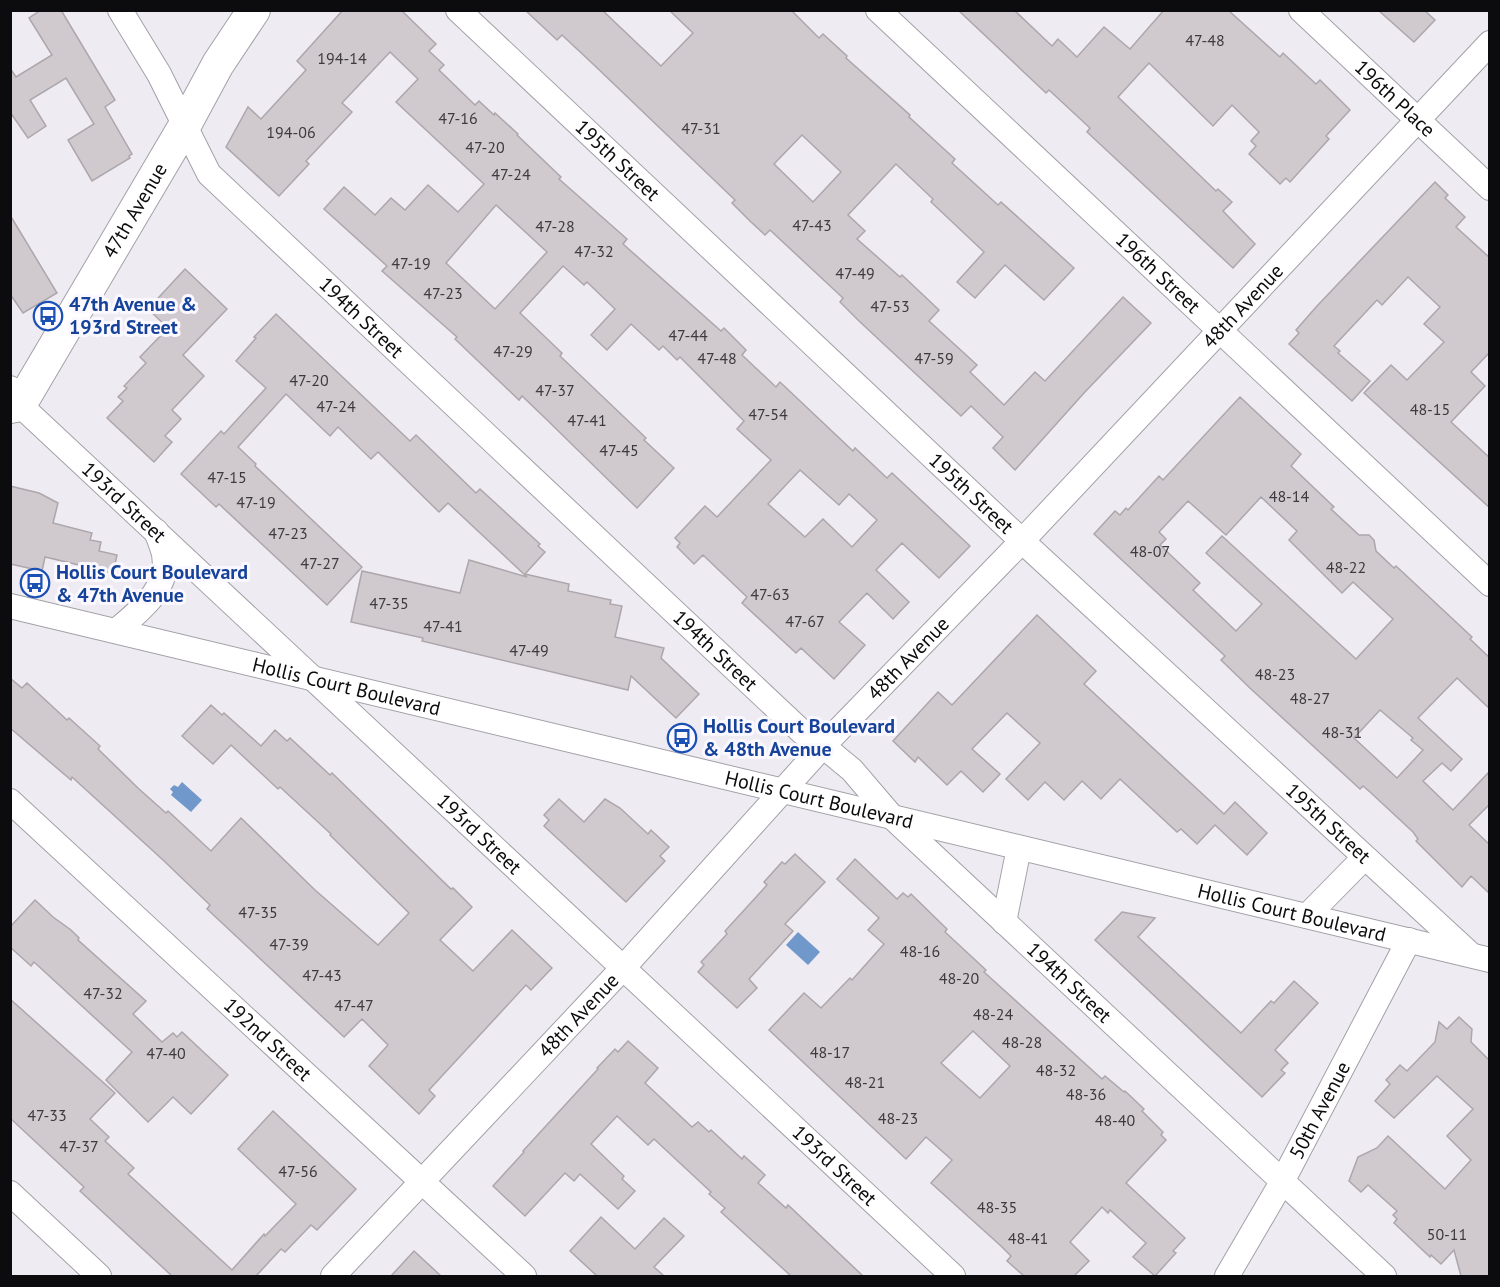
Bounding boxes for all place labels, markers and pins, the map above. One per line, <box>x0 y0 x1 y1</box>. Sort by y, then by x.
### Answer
place label: 47th Avenue & 193rd Street <box>69 291 197 340</box>
bus stop icon: 47th Avenue & 193rd Street <box>32 300 64 332</box>
place label: Hollis Court Boulevard & 47th Avenue <box>56 559 248 608</box>
bus stop icon: Hollis Court Boulevard & 47th Avenue <box>19 567 51 599</box>
place label: Hollis Court Boulevard & 48th Avenue <box>703 713 895 762</box>
bus stop icon: Hollis Court Boulevard & 48th Avenue <box>666 722 698 754</box>

